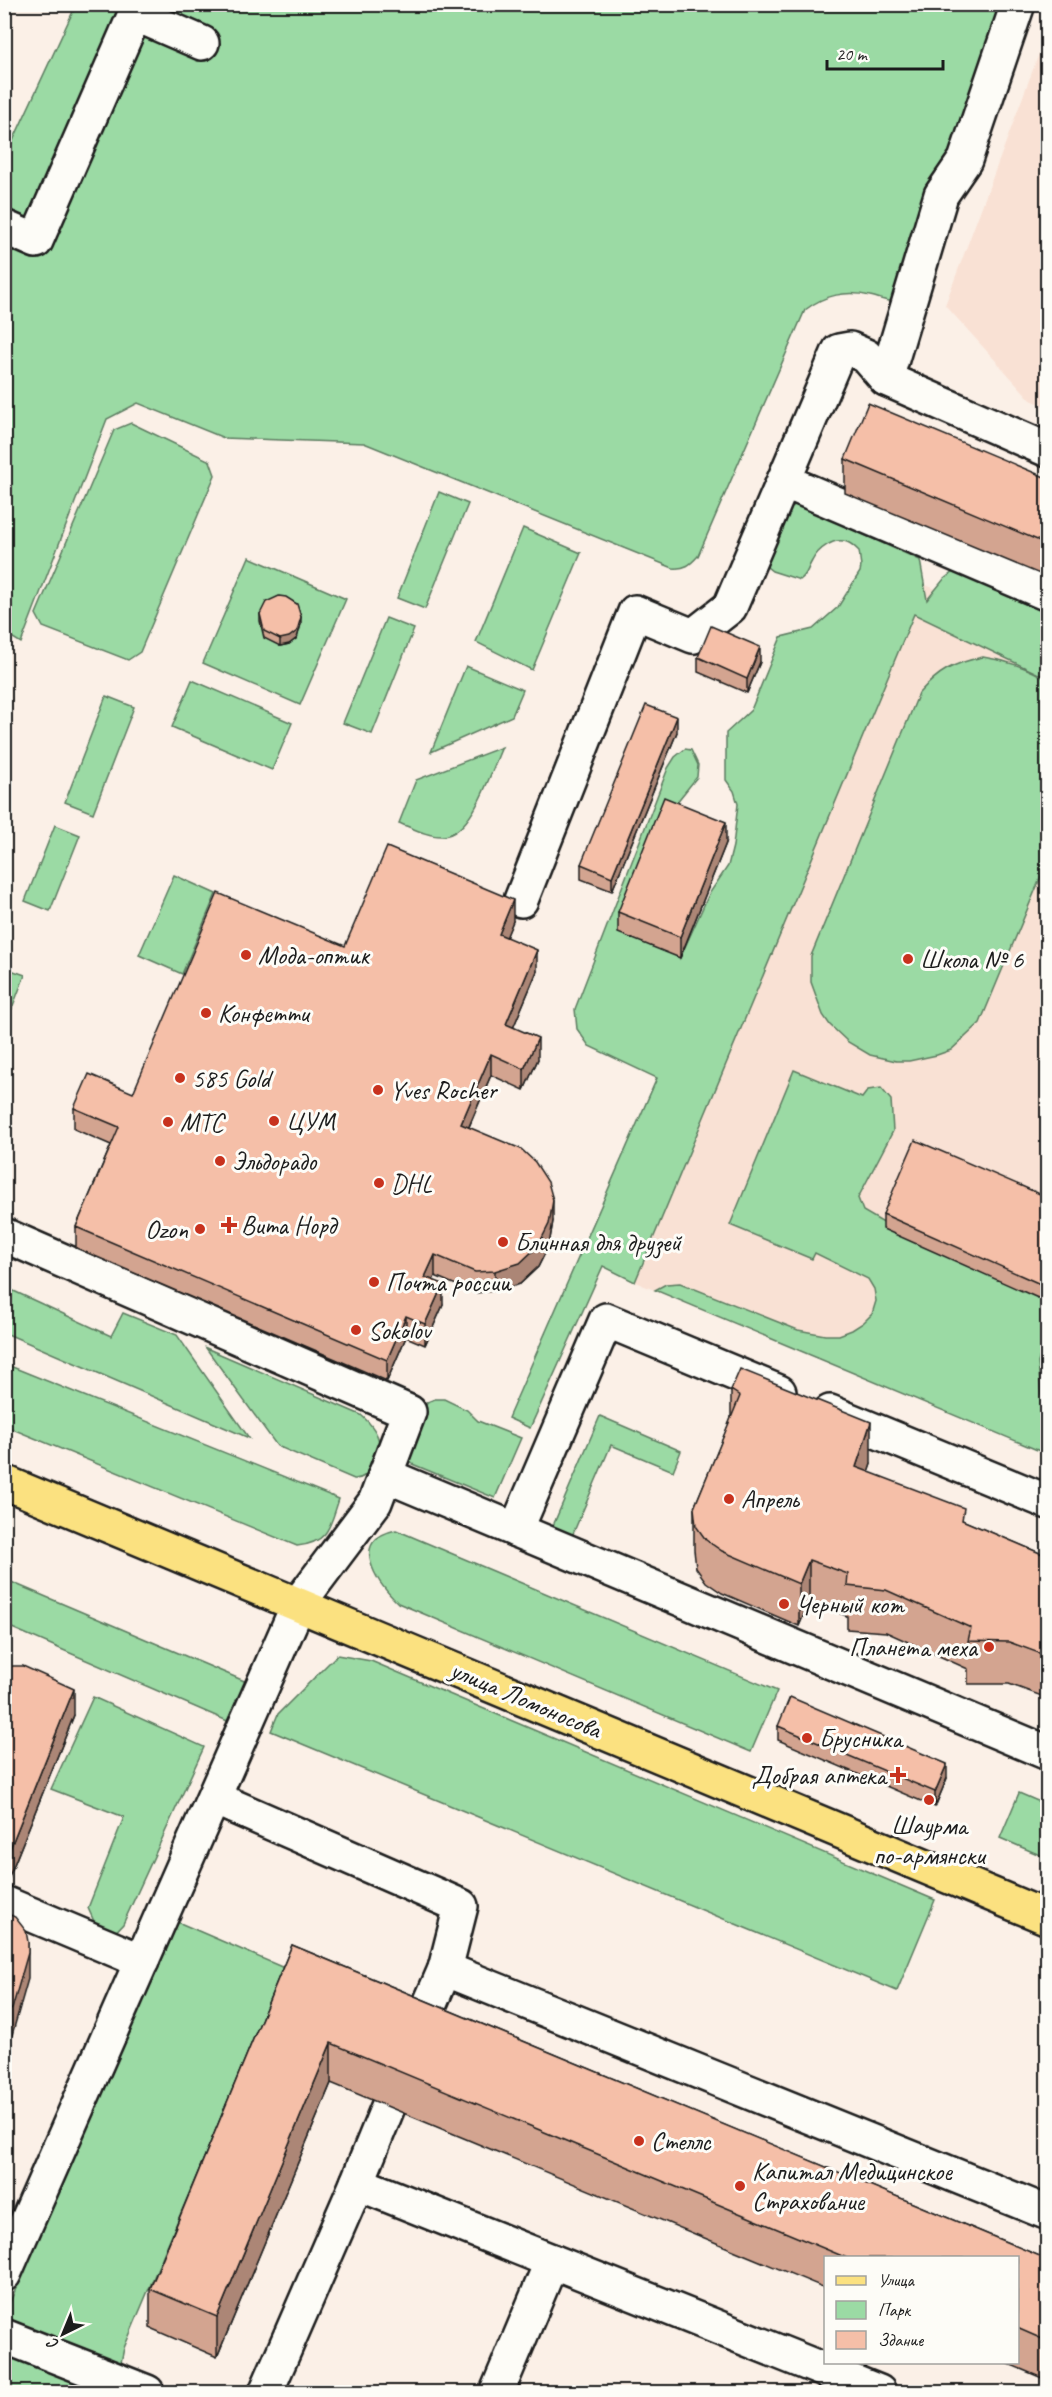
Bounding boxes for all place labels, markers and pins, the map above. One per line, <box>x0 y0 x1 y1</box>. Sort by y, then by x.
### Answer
place label: Мода-оптик <box>258 939 370 972</box>
place label: Школа № 6 <box>920 943 1024 976</box>
marker: Мода-оптик <box>239 948 253 962</box>
marker: Школа № 6 <box>901 952 915 966</box>
place label: Конфетти <box>218 997 311 1030</box>
marker: Конфетти <box>199 1006 213 1020</box>
place label: 585 Gold <box>192 1062 274 1095</box>
marker: 585 Gold <box>173 1071 187 1085</box>
place label: Yves Rocher <box>390 1074 498 1107</box>
marker: Yves Rocher <box>371 1083 385 1097</box>
place label: ЦУМ <box>286 1105 337 1138</box>
place label: МТС <box>180 1106 227 1139</box>
marker: ЦУМ <box>267 1114 281 1128</box>
marker: МТС <box>161 1115 175 1129</box>
place label: Эльдорадо <box>232 1145 318 1178</box>
marker: Эльдорадо <box>213 1154 227 1168</box>
place label: DHL <box>391 1167 433 1200</box>
marker: DHL <box>372 1176 386 1190</box>
place label: Вита Норд <box>241 1209 339 1242</box>
place label: Ozon <box>145 1213 188 1246</box>
marker: Вита Норд <box>222 1218 236 1232</box>
marker: Ozon <box>193 1222 207 1236</box>
place label: Блинная для друзей <box>515 1226 683 1259</box>
marker: Блинная для друзей <box>496 1235 510 1249</box>
place label: Почта россии <box>386 1266 512 1299</box>
marker: Почта россии <box>367 1275 381 1289</box>
place label: Sokolov <box>368 1314 433 1347</box>
marker: Sokolov <box>349 1323 363 1337</box>
place label: Апрель <box>741 1483 801 1516</box>
marker: Апрель <box>722 1492 736 1506</box>
place label: Черный кот <box>796 1588 906 1621</box>
marker: Черный кот <box>777 1597 791 1611</box>
place label: Планета меха <box>849 1631 979 1664</box>
marker: Планета меха <box>982 1640 996 1654</box>
place label: Брусника <box>819 1722 904 1755</box>
marker: Брусника <box>800 1731 814 1745</box>
place label: Добрая аптека <box>752 1759 888 1792</box>
marker: Добрая аптека <box>891 1768 905 1782</box>
marker: Шаурма по-армянски <box>922 1793 936 1807</box>
place label: Шаурма по-армянски <box>874 1809 987 1872</box>
place label: Стеллс <box>651 2125 712 2158</box>
marker: Стеллс <box>632 2134 646 2148</box>
place label: Капитал Медицинское Страхование <box>752 2155 953 2218</box>
marker: Капитал Медицинское Страхование <box>733 2179 747 2193</box>

